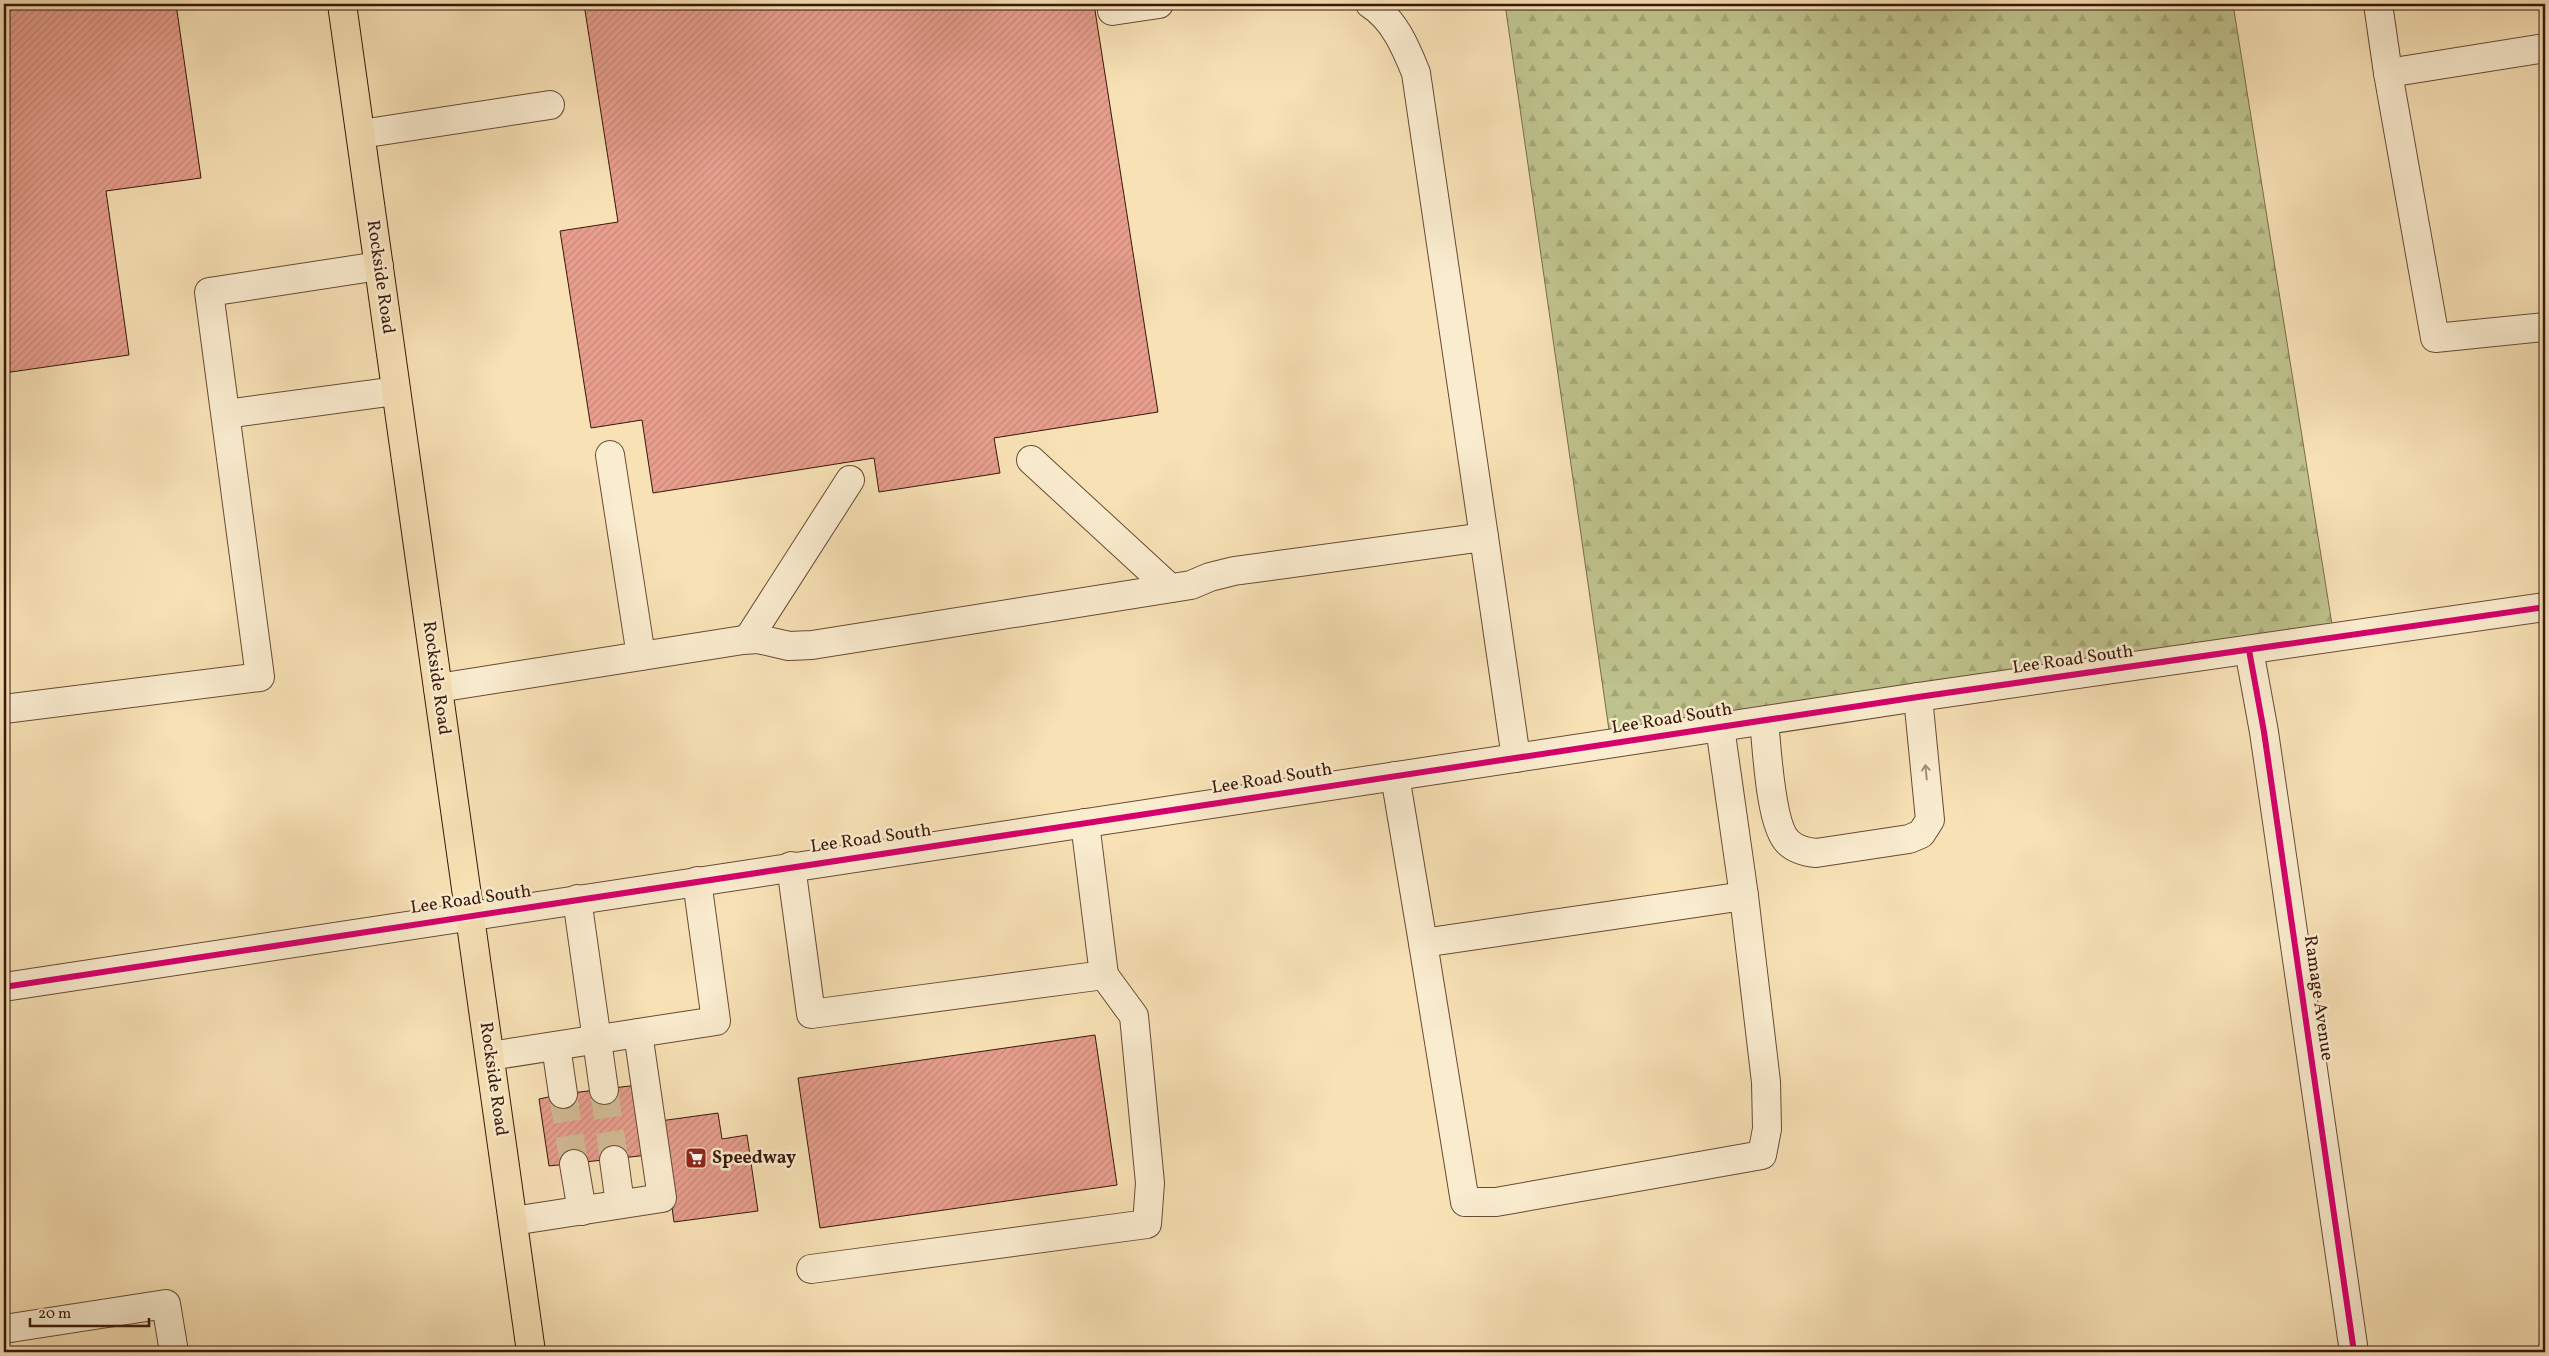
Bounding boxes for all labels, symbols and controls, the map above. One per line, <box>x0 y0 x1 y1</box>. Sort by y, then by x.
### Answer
street label: Rockside Road <box>360 218 400 336</box>
street label: Rockside Road <box>416 619 456 737</box>
street label: Lee Road South <box>2011 639 2135 681</box>
street label: Lee Road South <box>1610 697 1734 741</box>
street label: Lee Road South <box>1210 757 1334 801</box>
one-way arrow <box>1921 764 1931 780</box>
street label: Lee Road South <box>809 818 933 860</box>
street label: Lee Road South <box>409 879 533 921</box>
street label: Ramage Avenue <box>2297 934 2339 1062</box>
street label: Rockside Road <box>473 1020 513 1138</box>
supermarket icon: Speedway <box>684 1146 708 1170</box>
place label: Speedway <box>712 1146 796 1171</box>
scale bar <box>30 1296 149 1328</box>
text: 20 m <box>38 1304 71 1325</box>

